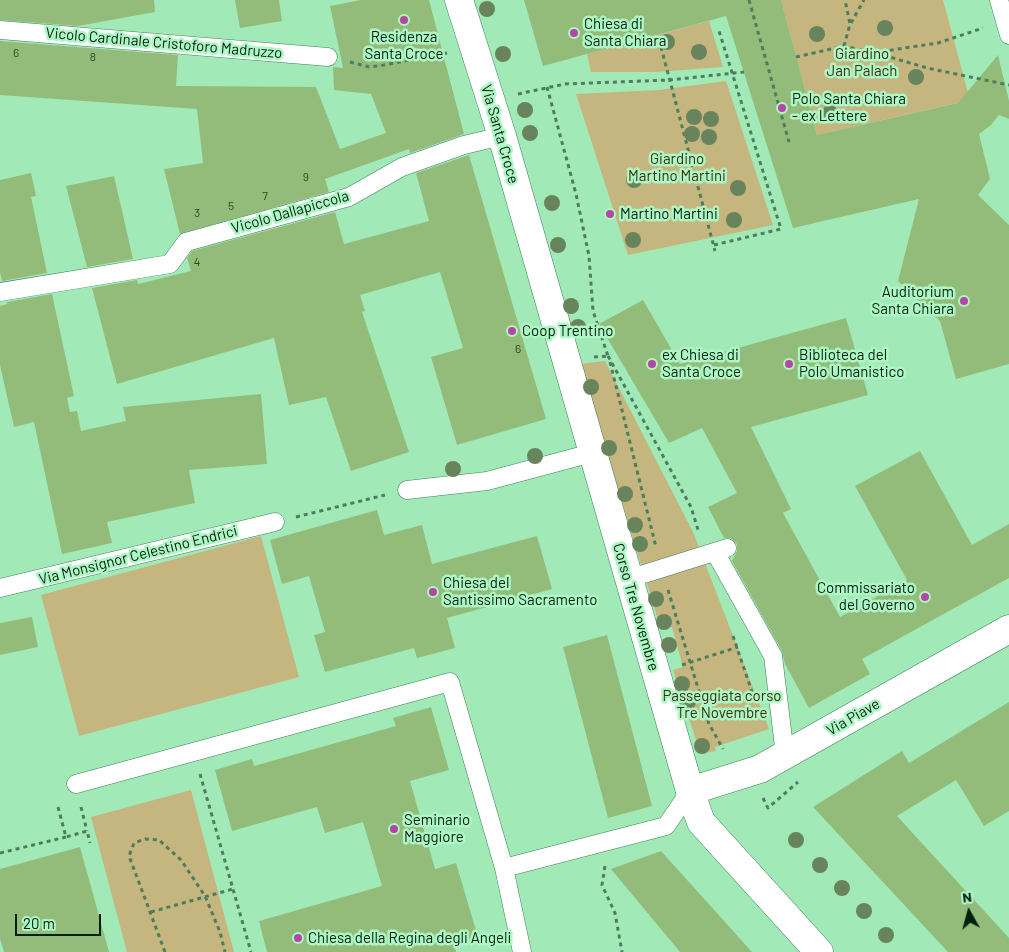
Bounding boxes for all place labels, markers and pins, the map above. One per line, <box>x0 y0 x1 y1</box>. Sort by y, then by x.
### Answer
marker: Residenza Santa Croce <box>398 14 410 26</box>
place label: Chiesa di Santa Chiara <box>584 15 666 50</box>
marker: Chiesa di Santa Chiara <box>568 27 580 39</box>
place label: Residenza Santa Croce <box>364 28 444 63</box>
place label: Polo Santa Chiara - ex Lettere <box>792 90 906 125</box>
marker: Polo Santa Chiara - ex Lettere <box>776 102 788 114</box>
place label: Martino Martini <box>620 205 718 223</box>
marker: Martino Martini <box>604 208 616 220</box>
place label: Auditorium Santa Chiara <box>872 283 954 318</box>
marker: Auditorium Santa Chiara <box>958 295 970 307</box>
place label: Coop Trentino <box>522 322 613 340</box>
marker: Coop Trentino <box>506 325 518 337</box>
place label: ex Chiesa di Santa Croce <box>662 346 741 381</box>
place label: Biblioteca del Polo Umanistico <box>799 346 905 381</box>
marker: ex Chiesa di Santa Croce <box>646 358 658 370</box>
marker: Biblioteca del Polo Umanistico <box>783 358 795 370</box>
place label: Chiesa del Santissimo Sacramento <box>443 574 597 609</box>
place label: Commissariato del Governo <box>817 579 915 614</box>
marker: Chiesa del Santissimo Sacramento <box>427 586 439 598</box>
marker: Commissariato del Governo <box>919 591 931 603</box>
place label: Seminario Maggiore <box>404 811 470 846</box>
marker: Seminario Maggiore <box>388 823 400 835</box>
place label: Chiesa della Regina degli Angeli <box>308 929 511 947</box>
marker: Chiesa della Regina degli Angeli <box>292 932 304 944</box>

